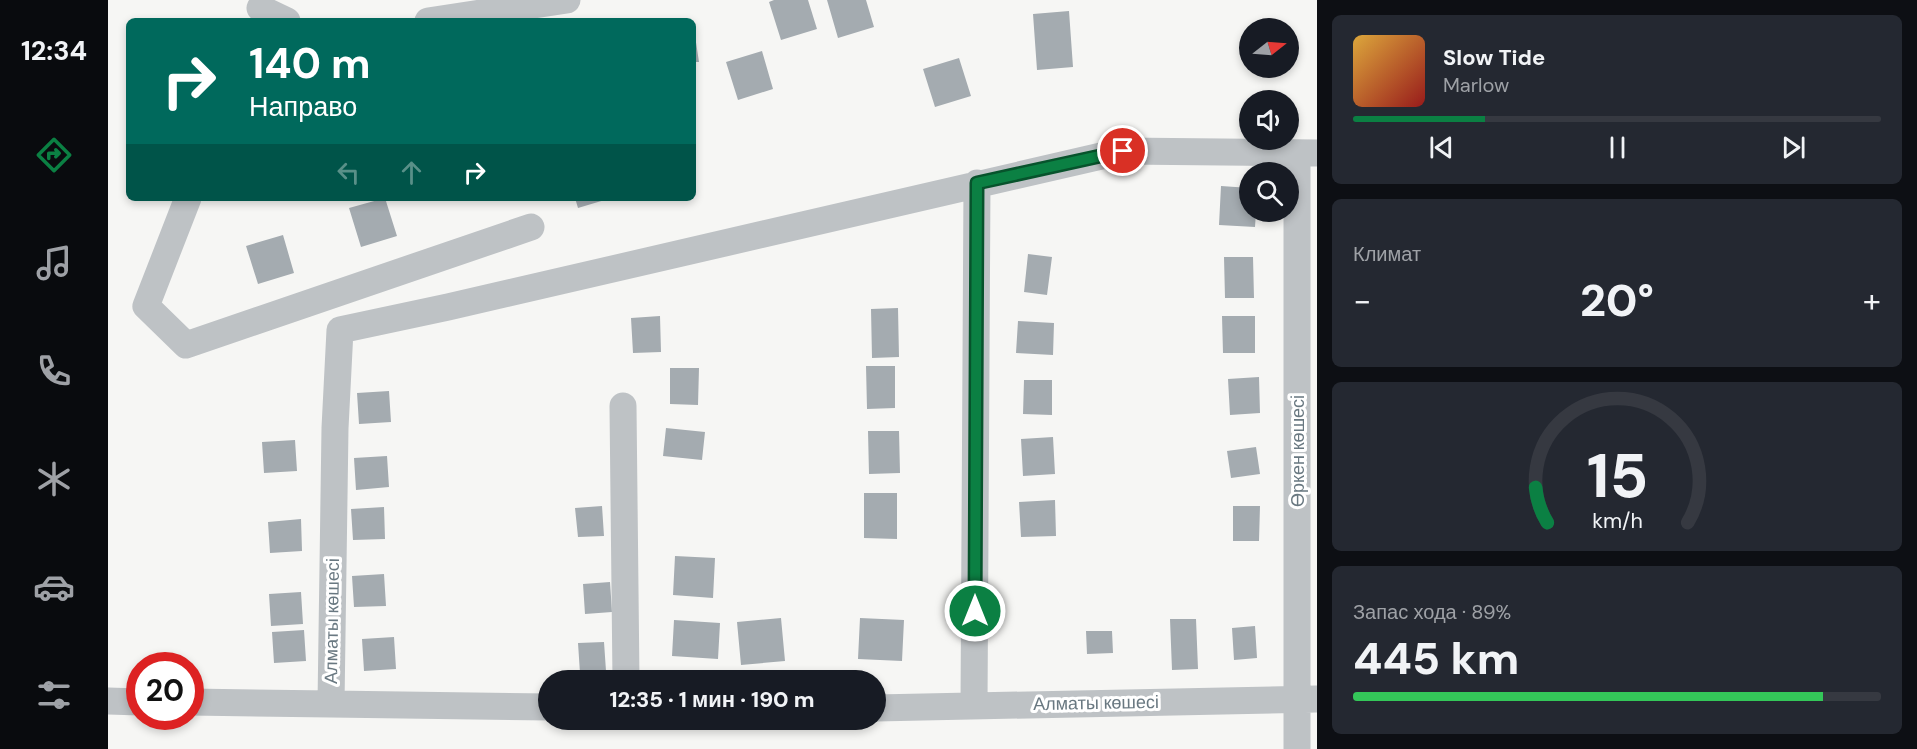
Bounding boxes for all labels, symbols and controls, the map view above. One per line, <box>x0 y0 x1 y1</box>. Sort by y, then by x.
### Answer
north arrow <box>1239 18 1299 78</box>
map controls <box>1239 18 1299 222</box>
text: 12:34 <box>21 33 87 68</box>
text: 140 m <box>249 36 371 91</box>
icon: right <box>150 42 228 120</box>
text: Slow Tide <box>1443 43 1545 72</box>
text: Marlow <box>1443 72 1509 98</box>
text: Направо <box>249 89 357 124</box>
button: sound <box>1239 90 1299 150</box>
pin <box>1097 125 1148 176</box>
icon: previous <box>1425 131 1458 164</box>
icon: pause <box>1601 131 1634 164</box>
icon: next <box>1777 131 1810 164</box>
icon: directions <box>33 134 75 176</box>
icon: arrive <box>1106 134 1139 167</box>
icon: left <box>332 156 365 189</box>
icon: ahead <box>395 156 428 189</box>
icon: right <box>458 156 491 189</box>
button: search <box>1239 162 1299 222</box>
text: Климат <box>1353 241 1421 267</box>
icon: music <box>33 242 75 284</box>
text: 20° <box>1580 271 1654 330</box>
text: − <box>1353 279 1371 322</box>
text: + <box>1863 279 1881 322</box>
icon: phone <box>33 350 75 392</box>
street label: Өркен көшесі <box>1286 395 1310 507</box>
text: 15 <box>1586 435 1648 516</box>
icon: climate <box>33 458 75 500</box>
text: km/h <box>1592 508 1642 536</box>
street label: Алматы көшесі <box>319 558 345 684</box>
icon: car <box>33 566 75 608</box>
position arrow <box>943 579 1007 643</box>
text: Запас хода · 89% <box>1353 599 1511 625</box>
text: 445 km <box>1353 629 1519 688</box>
speed limit sign: 20 <box>126 652 204 730</box>
icon: filters <box>33 674 75 716</box>
text: 12:35 · 1 мин · 190 m <box>609 685 815 714</box>
street label: Алматы көшесі <box>1033 690 1159 716</box>

